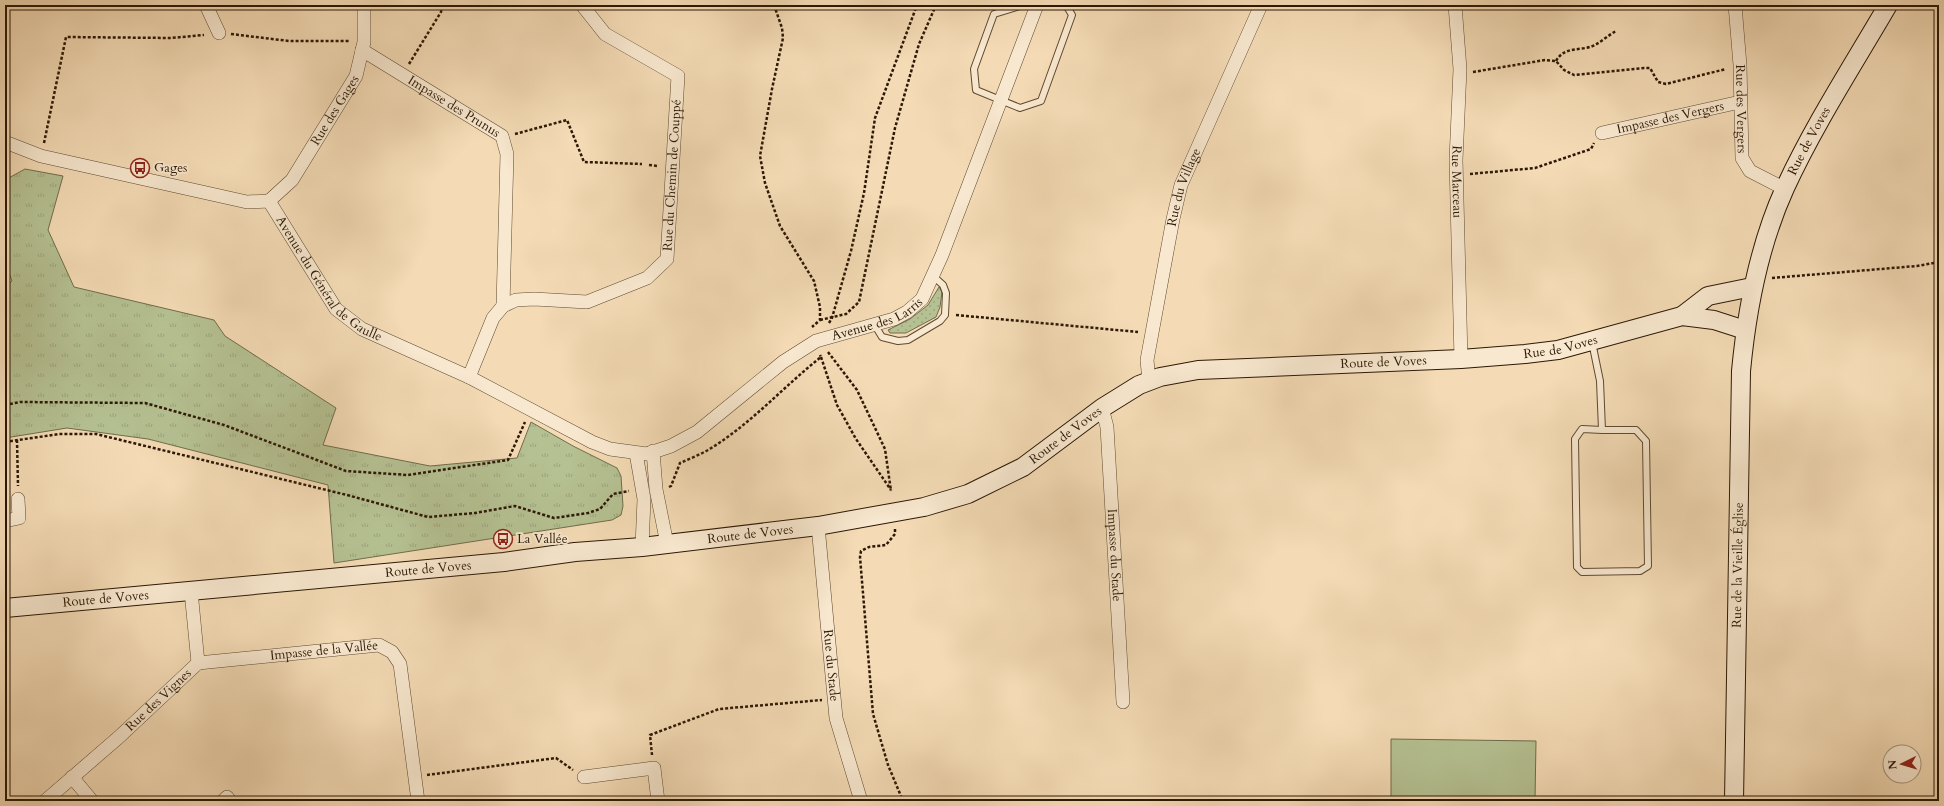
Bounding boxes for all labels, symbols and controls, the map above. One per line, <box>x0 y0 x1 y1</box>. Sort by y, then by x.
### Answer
street label: Rue des Vergers <box>1731 64 1751 153</box>
street label: Impasse des Prunus <box>404 71 504 142</box>
street label: Rue des Gages <box>306 72 363 149</box>
street label: Impasse des Vergers <box>1615 97 1726 138</box>
street label: Rue du Chemin de Couppé <box>659 99 686 251</box>
street label: Rue de Voves <box>1783 103 1835 178</box>
street label: Rue du Village <box>1163 145 1205 228</box>
street label: Rue Marceau <box>1447 145 1466 218</box>
bus stop icon: Gages <box>129 157 151 179</box>
place label: Gages <box>154 159 187 177</box>
street label: Avenue du Général de Gaulle <box>271 212 385 346</box>
street label: Avenue des Larris <box>829 293 927 345</box>
street label: Rue de Voves <box>1522 331 1600 363</box>
street label: Route de Voves <box>1340 351 1427 373</box>
street label: Route de Voves <box>1025 402 1105 468</box>
street label: Rue de la Vieille Église <box>1728 502 1748 628</box>
street label: Impasse du Stade <box>1103 508 1126 602</box>
street label: Route de Voves <box>706 520 794 548</box>
bus stop icon: La Vallée <box>492 528 514 550</box>
place label: La Vallée <box>517 530 568 548</box>
street label: Route de Voves <box>384 556 472 582</box>
street label: Route de Voves <box>62 586 149 612</box>
street label: Rue du Stade <box>819 629 843 702</box>
street label: Impasse de la Vallée <box>269 636 379 665</box>
street label: Rue des Vignes <box>122 665 195 735</box>
north arrow <box>1882 744 1922 784</box>
text: N <box>1885 759 1900 770</box>

